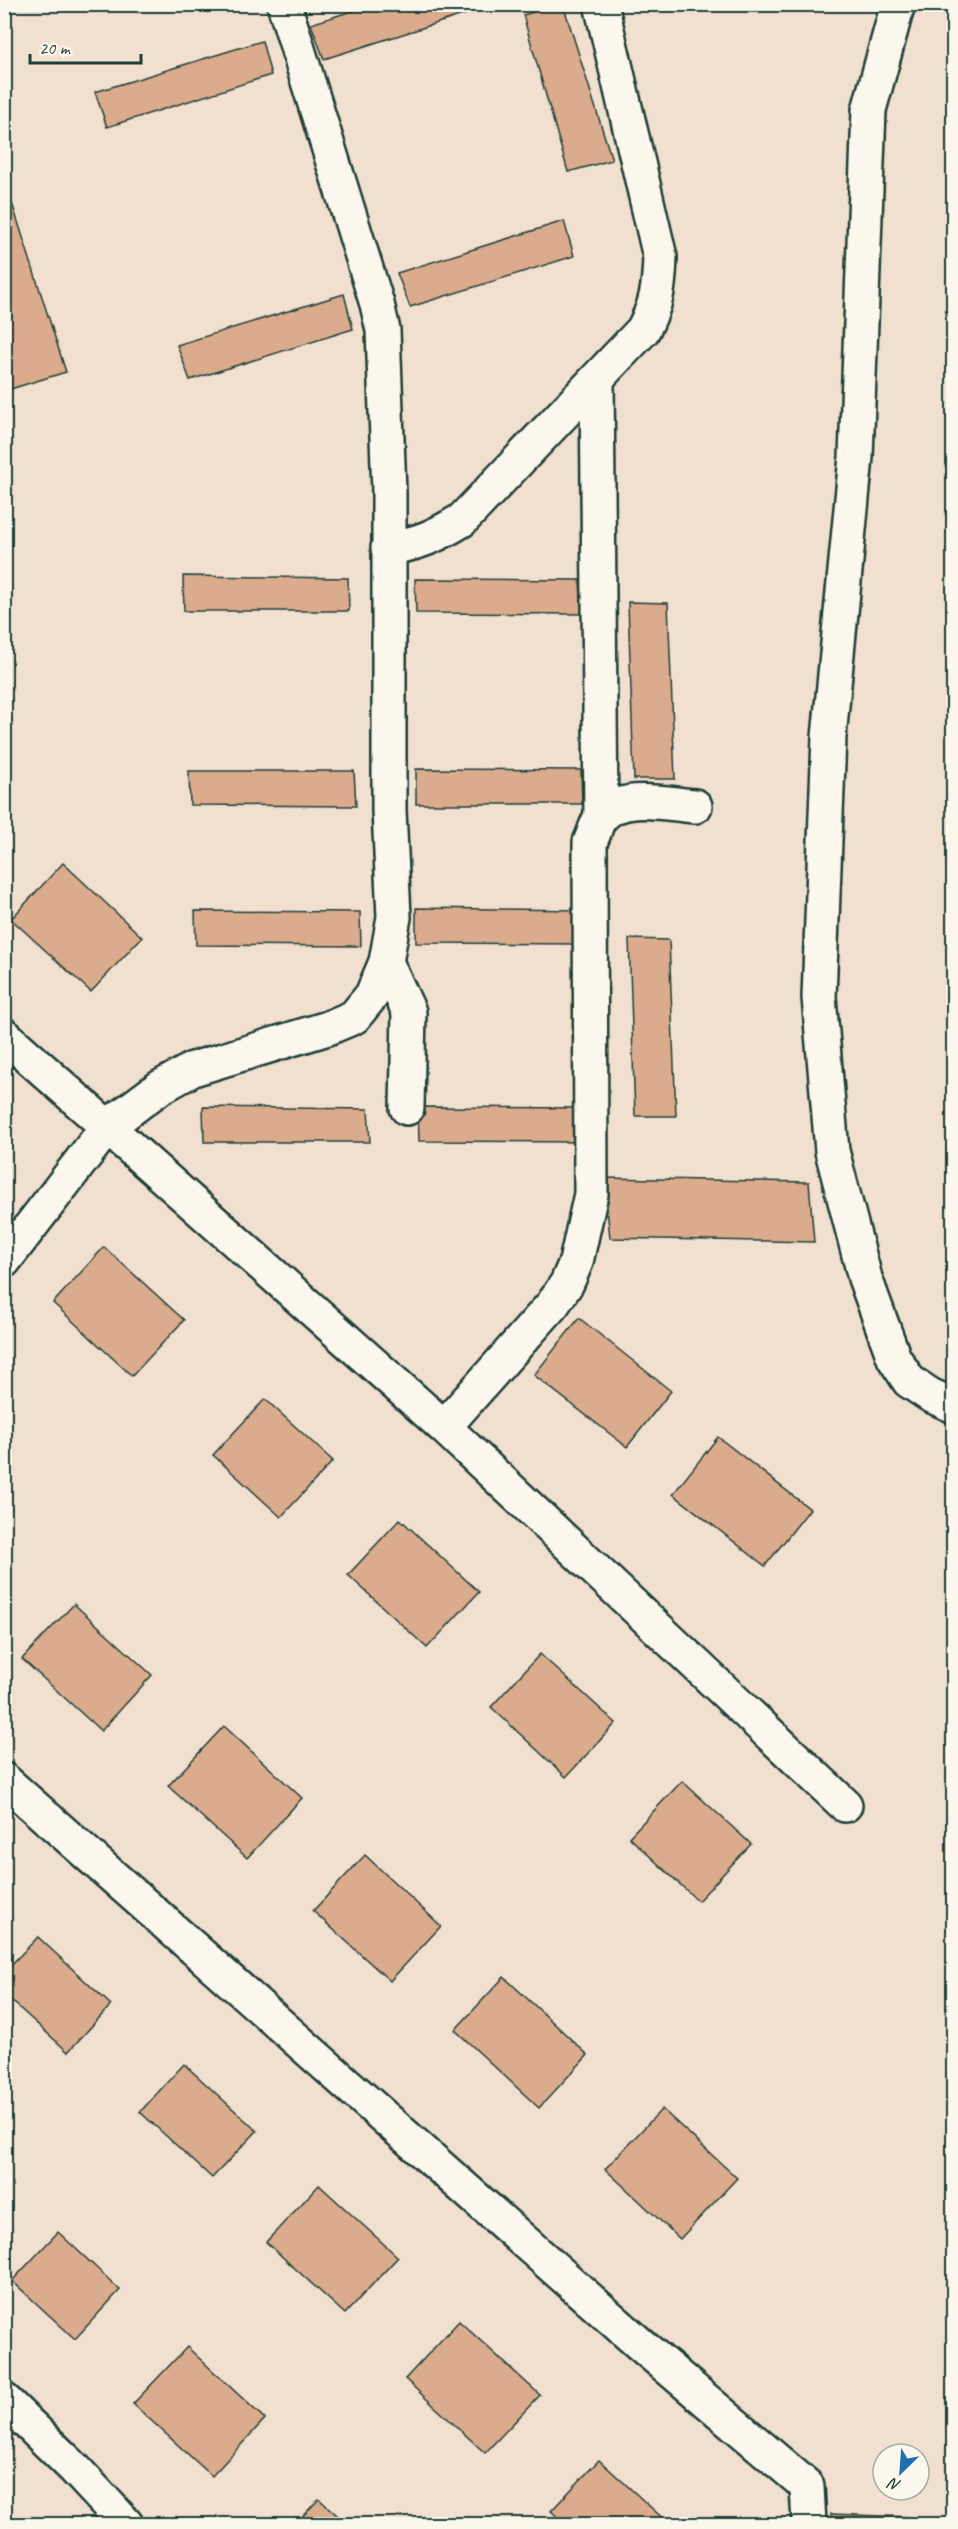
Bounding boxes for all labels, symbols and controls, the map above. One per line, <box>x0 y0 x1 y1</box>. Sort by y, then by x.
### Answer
scale bar <box>30 27 141 65</box>
text: 20 m <box>39 37 72 59</box>
north arrow <box>871 2442 931 2502</box>
text: N <box>884 2472 904 2496</box>

